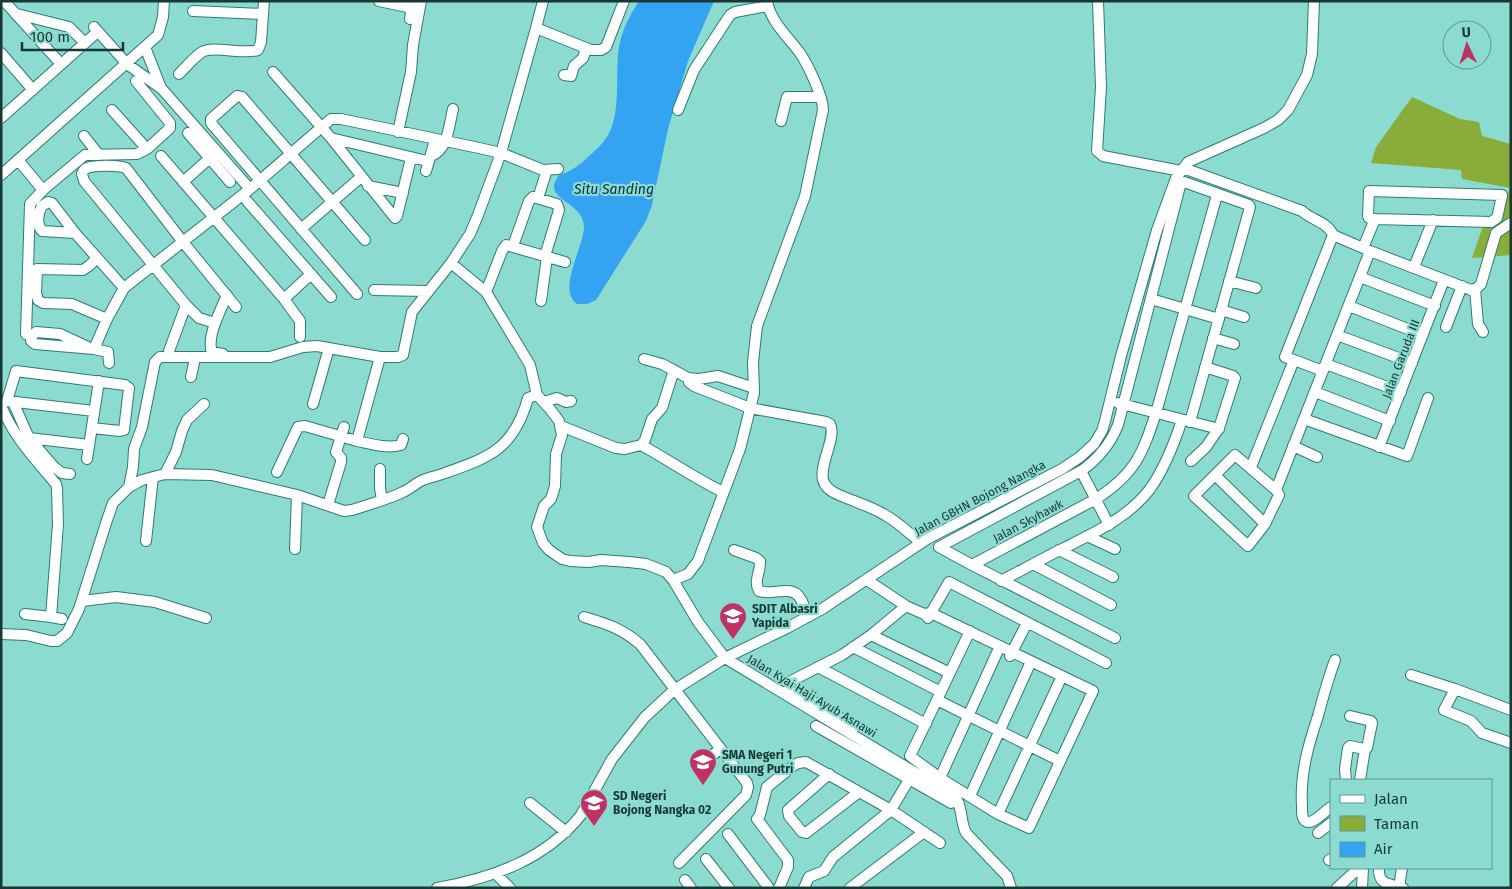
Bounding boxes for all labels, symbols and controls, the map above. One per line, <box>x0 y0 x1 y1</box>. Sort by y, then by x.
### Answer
scale bar <box>22 20 124 52</box>
north arrow <box>1442 20 1492 70</box>
text: U <box>1461 24 1471 41</box>
text: 100 m <box>30 28 70 46</box>
water label: Situ Sanding <box>573 181 654 198</box>
street label: Jalan Garuda III <box>1380 318 1422 400</box>
street label: Jalan GBHN Bojong Nangka <box>912 457 1048 539</box>
street label: Jalan Skyhawk <box>991 496 1066 545</box>
school or university icon: SDIT Albasri Yapida <box>718 601 748 640</box>
place label: SDIT Albasri Yapida <box>751 602 818 630</box>
street label: Jalan Kyai Haji Ayub Asnawi <box>745 652 879 740</box>
school or university icon: SMA Negeri 1 Gunung Putri <box>688 747 718 786</box>
place label: SMA Negeri 1 Gunung Putri <box>722 748 793 776</box>
legend <box>1330 779 1492 869</box>
school or university icon: SD Negeri Bojong Nangka 02 <box>579 788 609 827</box>
place label: SD Negeri Bojong Nangka 02 <box>613 789 711 817</box>
text: Jalan <box>1374 790 1408 808</box>
text: Taman <box>1374 815 1419 833</box>
text: Air <box>1374 840 1393 858</box>

